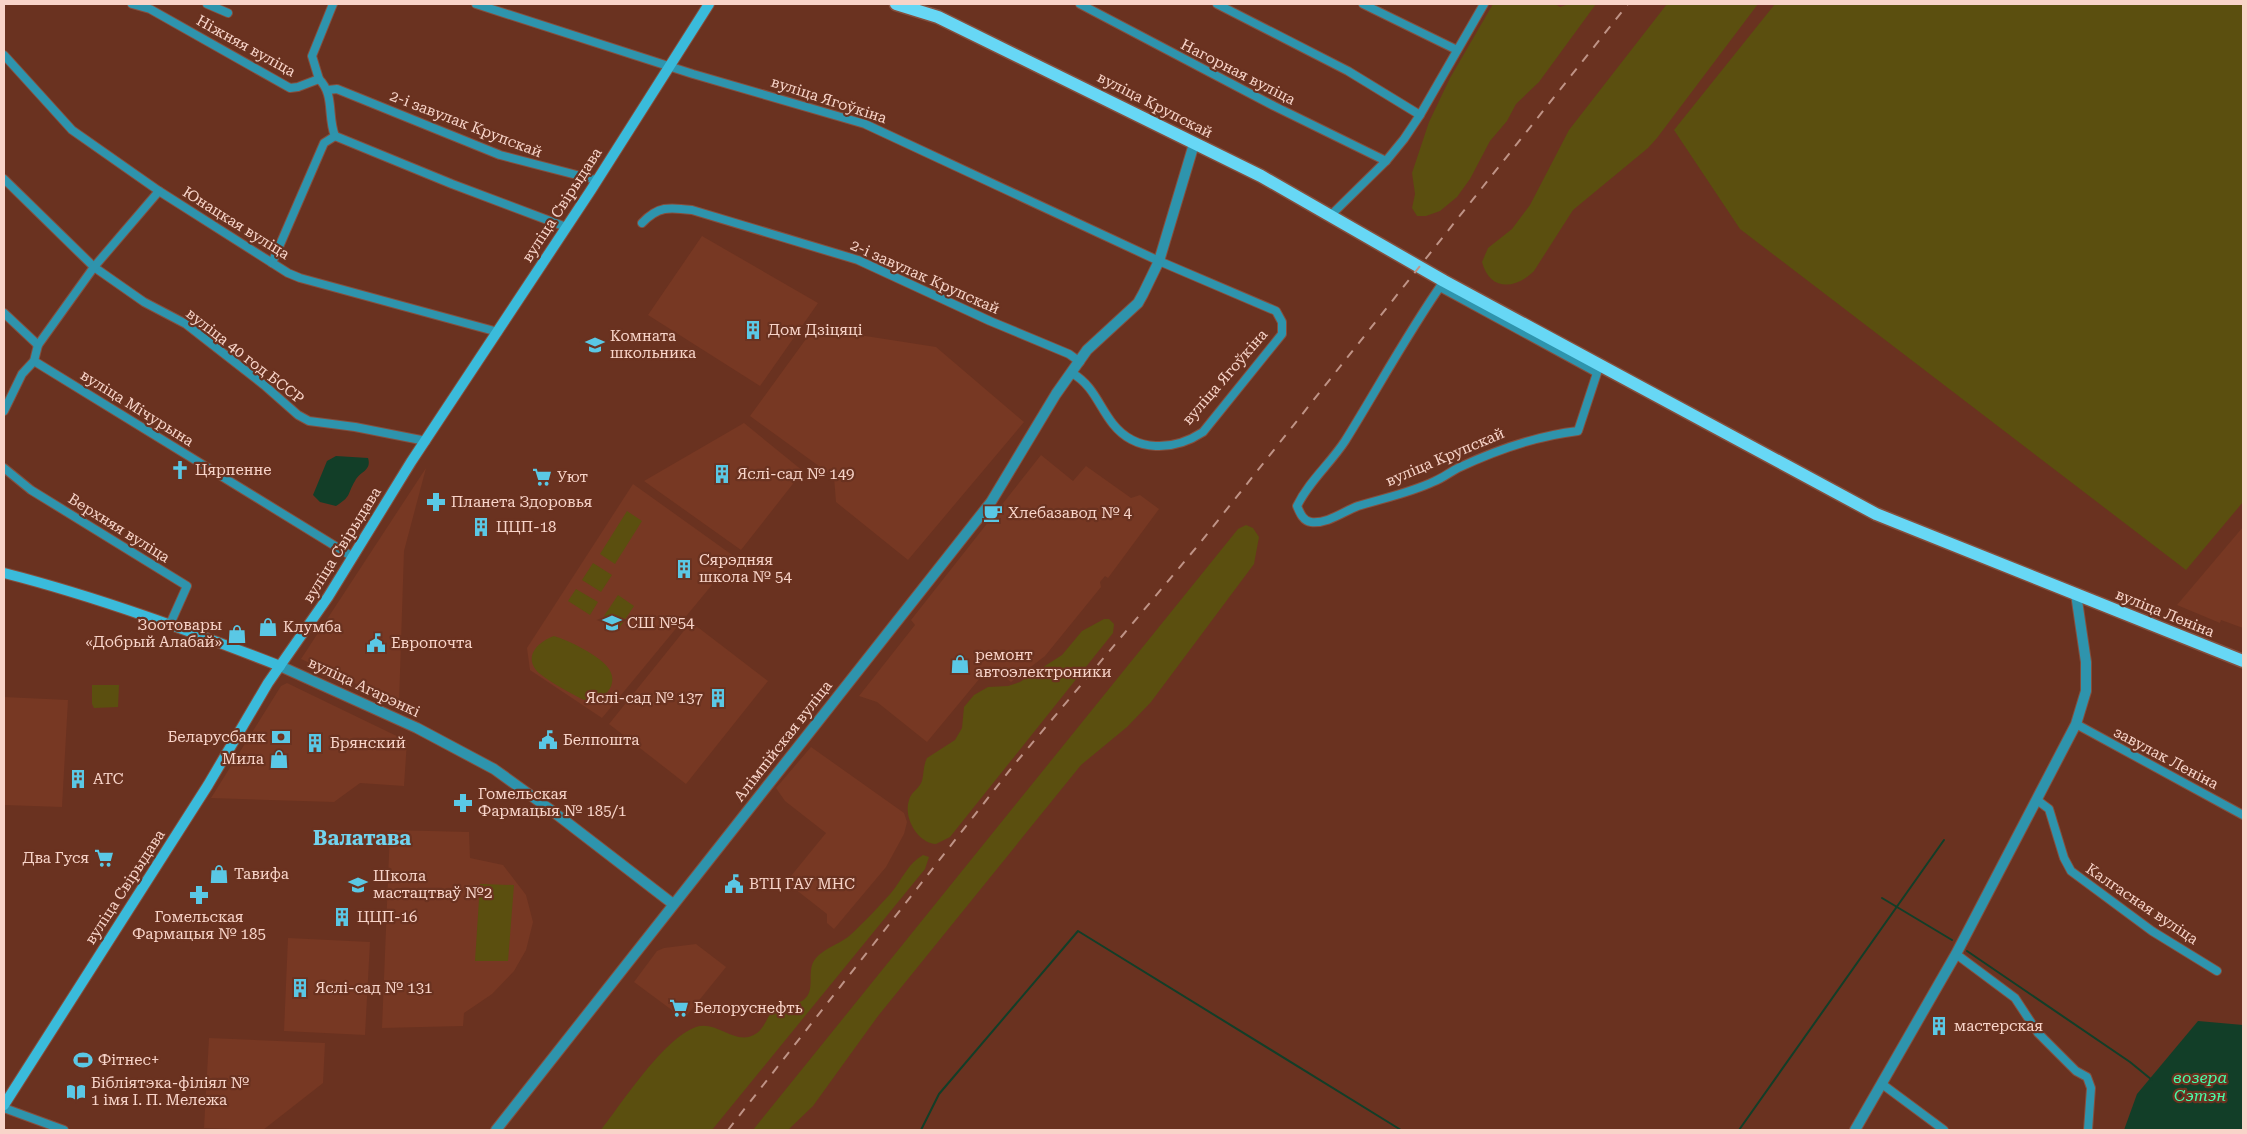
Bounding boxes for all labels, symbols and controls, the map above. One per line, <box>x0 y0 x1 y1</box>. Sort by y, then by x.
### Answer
street label: Ніжняя вуліца <box>193 11 299 81</box>
street label: Нагорная вуліца <box>1178 35 1298 109</box>
street label: вуліца Крупскай <box>1094 68 1216 142</box>
street label: вуліца Ягоўкіна <box>769 73 889 127</box>
street label: 2-і завулак Крупскай <box>387 87 545 161</box>
street label: вуліца Свірыдава <box>518 144 606 266</box>
street label: Юнацкая вуліца <box>179 183 293 263</box>
street label: 2-і завулак Крупскай <box>848 236 1002 318</box>
street label: вуліца 40 год БССР <box>183 304 308 408</box>
building icon: Дом Дзіцяці <box>742 319 764 341</box>
place label: Дом Дзіцяці <box>768 321 863 339</box>
street label: вуліца Ягоўкіна <box>1179 326 1271 428</box>
place label: Комната школьника <box>610 327 696 362</box>
school or university icon: Комната школьника <box>584 334 606 356</box>
street label: вуліца Мічурына <box>77 366 197 450</box>
street label: вуліца Крупскай <box>1383 424 1507 490</box>
church icon: Цярпенне <box>169 459 191 481</box>
place label: Цярпенне <box>195 461 271 479</box>
building icon: Яслі-сад № 149 <box>711 463 733 485</box>
place label: Яслі-сад № 149 <box>737 465 854 483</box>
supermarket icon: Уют <box>531 466 553 488</box>
place label: Уют <box>557 468 588 486</box>
street label: вуліца Свірыдава <box>299 484 385 606</box>
street label: Верхняя вуліца <box>65 490 173 566</box>
pharmacy icon: Планета Здоровья <box>425 491 447 513</box>
place label: Планета Здоровья <box>451 493 592 511</box>
cafe icon: Хлебазавод № 4 <box>982 502 1004 524</box>
place label: Хлебазавод № 4 <box>1008 504 1133 522</box>
building icon: ЦЦП-18 <box>470 516 492 538</box>
place label: ЦЦП-18 <box>496 518 556 536</box>
place label: Сярэдняя школа № 54 <box>699 551 792 586</box>
building icon: Сярэдняя школа № 54 <box>673 558 695 580</box>
street label: вуліца Леніна <box>2113 585 2217 641</box>
school or university icon: СШ №54 <box>601 612 623 634</box>
place label: СШ №54 <box>627 614 695 632</box>
place label: Зоотовары «Добрый Алабай» <box>85 616 222 651</box>
shop icon: Клумба <box>257 616 279 638</box>
place label: Клумба <box>283 618 342 636</box>
shop icon: Зоотовары «Добрый Алабай» <box>226 623 248 645</box>
public building icon: Европочта <box>365 632 387 654</box>
place label: Европочта <box>391 634 472 652</box>
place label: ремонт автоэлектроники <box>975 646 1112 681</box>
street label: вуліца Агарэнкі <box>305 653 423 721</box>
shop icon: ремонт автоэлектроники <box>949 653 971 675</box>
street label: Алімпійская вуліца <box>730 677 836 805</box>
building icon: Яслі-сад № 137 <box>707 687 729 709</box>
place label: Яслі-сад № 137 <box>586 689 703 707</box>
street label: завулак Леніна <box>2111 723 2221 793</box>
bank icon: Беларусбанк <box>270 726 292 748</box>
place label: Беларусбанк <box>168 728 266 746</box>
public building icon: Белпошта <box>537 729 559 751</box>
place label: Белпошта <box>563 731 639 749</box>
building icon: Брянский <box>304 732 326 754</box>
place label: Брянский <box>330 734 406 752</box>
shop icon: Мила <box>268 748 290 770</box>
place label: Мила <box>222 750 264 768</box>
building icon: АТС <box>67 768 89 790</box>
place label: АТС <box>93 770 124 788</box>
place label: Гомельская Фармацыя № 185/1 <box>478 785 626 820</box>
pharmacy icon: Гомельская Фармацыя № 185/1 <box>452 792 474 814</box>
street label: вуліца Свірыдава <box>81 826 169 948</box>
district label: Валатава <box>313 826 411 850</box>
supermarket icon: Два Гуся <box>93 847 115 869</box>
place label: Два Гуся <box>22 849 89 867</box>
street label: Калгасная вуліца <box>2082 860 2202 948</box>
shop icon: Тавифа <box>208 863 230 885</box>
place label: Тавифа <box>234 865 289 883</box>
place label: Школа мастацтваў №2 <box>373 867 492 902</box>
public building icon: ВТЦ ГАУ МНС <box>723 873 745 895</box>
school or university icon: Школа мастацтваў №2 <box>347 874 369 896</box>
place label: ВТЦ ГАУ МНС <box>749 875 855 893</box>
pharmacy icon: Гомельская Фармацыя № 185 <box>188 884 210 906</box>
building icon: ЦЦП-16 <box>331 906 353 928</box>
place label: Гомельская Фармацыя № 185 <box>132 908 266 943</box>
place label: ЦЦП-16 <box>357 908 417 926</box>
building icon: Яслі-сад № 131 <box>289 977 311 999</box>
place label: Яслі-сад № 131 <box>315 979 432 997</box>
supermarket icon: Белоруснефть <box>668 997 690 1019</box>
place label: Белоруснефть <box>694 999 803 1017</box>
building icon: мастерская <box>1928 1015 1950 1037</box>
place label: мастерская <box>1954 1017 2043 1035</box>
sports icon: Фітнес+ <box>72 1049 94 1071</box>
place label: Фітнес+ <box>98 1051 159 1069</box>
water label: возера Сэтэн <box>2173 1068 2227 1105</box>
place label: Бібліятэка-філіял № 1 імя І. П. Мележа <box>91 1074 250 1109</box>
library icon: Бібліятэка-філіял № 1 імя І. П. Мележа <box>65 1081 87 1103</box>

